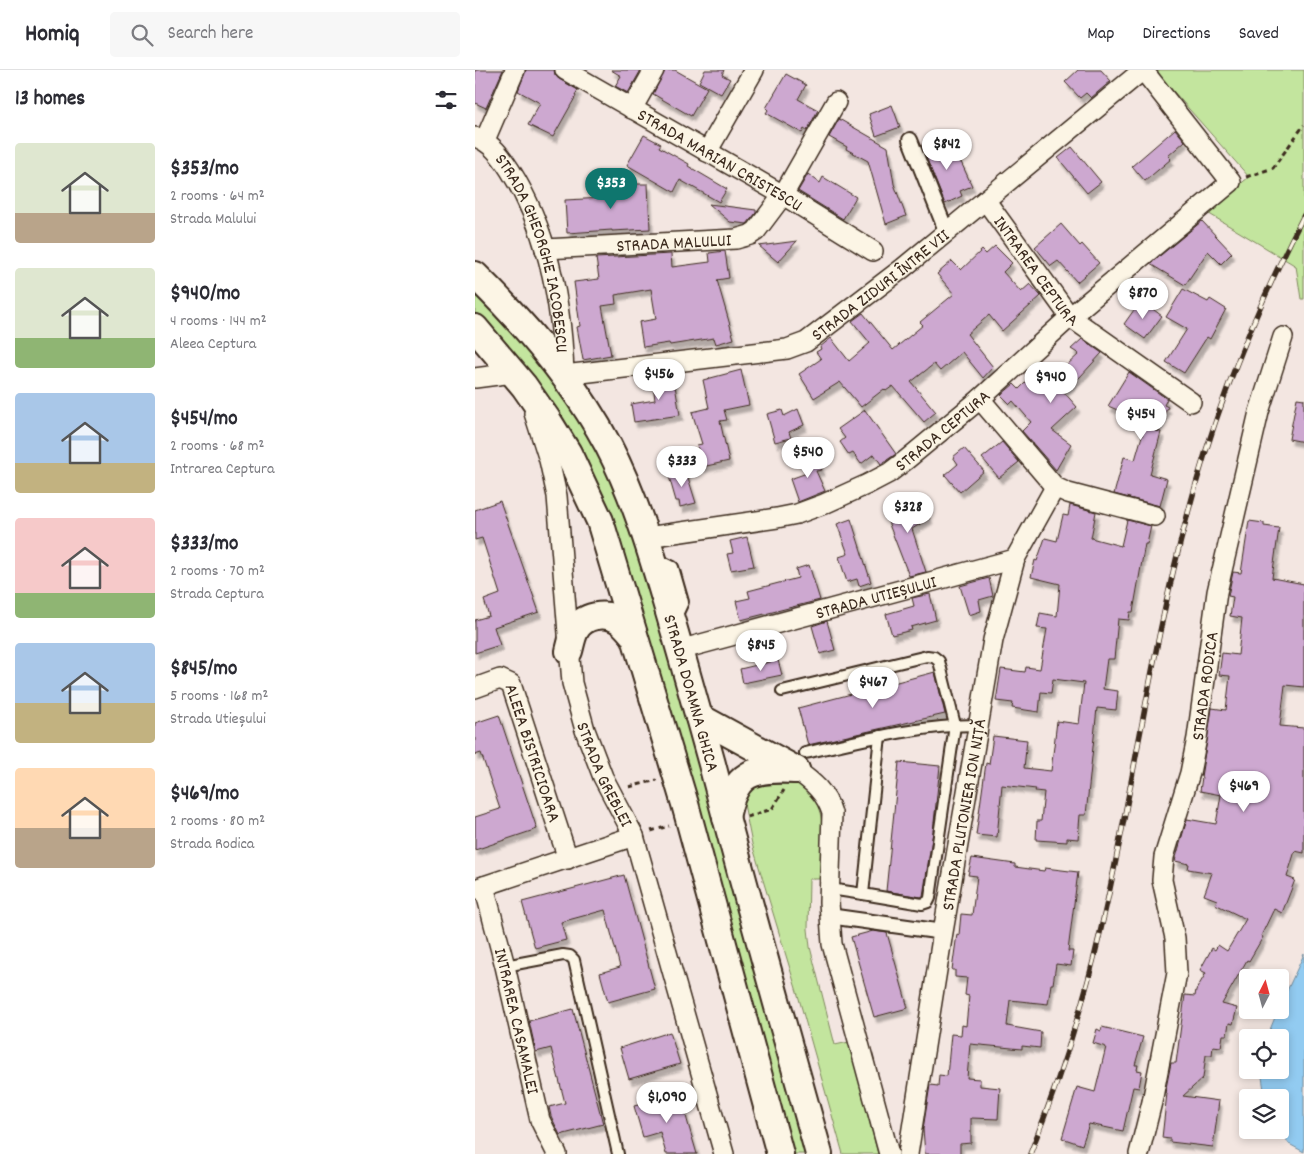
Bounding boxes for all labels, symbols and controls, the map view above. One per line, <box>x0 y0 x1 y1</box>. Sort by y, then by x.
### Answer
search box <box>110 12 460 57</box>
text: Homiq <box>25 18 80 52</box>
icon: search <box>128 21 156 49</box>
text: Search here <box>168 21 253 48</box>
text: Map <box>1087 22 1114 47</box>
text: Directions <box>1142 22 1211 47</box>
text: Saved <box>1239 22 1279 47</box>
text: 13 homes <box>15 85 85 115</box>
icon: filters <box>432 86 460 114</box>
street label: STRADA MARIAN CRISTESCU <box>632 104 806 219</box>
pin: $842 <box>917 128 977 171</box>
text: $842 <box>933 133 961 156</box>
street label: STRADA GHEORGHE IACOBESCU <box>488 149 573 354</box>
text: $353/mo <box>170 155 239 185</box>
icon: home <box>55 163 115 223</box>
pin: $353 <box>581 168 641 210</box>
text: $353 <box>596 172 626 195</box>
text: 2 rooms · 64 m² <box>170 185 265 208</box>
text: Strada Malului <box>170 208 256 231</box>
street label: INTRAREA CEPTURA <box>986 212 1083 334</box>
street label: STRADA ZIDURI ÎNTRE VII <box>807 224 956 348</box>
street label: STRADA MALULUI <box>616 229 732 260</box>
pin: $870 <box>1113 278 1173 320</box>
text: $940/mo <box>170 280 240 310</box>
text: $870 <box>1128 282 1158 305</box>
icon: home <box>55 288 115 348</box>
text: 4 rooms · 144 m² <box>170 310 266 333</box>
text: Aleea Ceptura <box>170 333 256 356</box>
pin: $456 <box>629 358 689 401</box>
pin: $940 <box>1021 362 1081 404</box>
text: $456 <box>644 363 674 386</box>
text: $940 <box>1036 366 1066 389</box>
street label: STRADA CEPTURA <box>891 385 997 479</box>
pin: $454 <box>1111 398 1171 441</box>
text: $454 <box>1127 403 1155 426</box>
text: $454/mo <box>170 405 238 435</box>
icon: home <box>55 413 115 473</box>
text: 2 rooms · 68 m² <box>170 435 264 458</box>
pin: $540 <box>778 436 838 479</box>
text: $540 <box>793 441 823 464</box>
pin: $333 <box>652 446 712 488</box>
text: $333 <box>667 450 697 473</box>
text: Intrarea Ceptura <box>170 458 274 481</box>
pin: $328 <box>878 492 938 534</box>
text: $328 <box>894 496 922 519</box>
text: $333/mo <box>170 530 238 560</box>
icon: home <box>55 538 115 598</box>
text: 2 rooms · 70 m² <box>170 560 265 583</box>
street label: STRADA UTIEȘULUI <box>813 571 940 627</box>
text: Strada Ceptura <box>170 583 264 606</box>
street label: STRADA DOAMNA GHICA <box>655 612 724 775</box>
pin: $845 <box>731 630 791 672</box>
street label: STRADA RODICA <box>1187 630 1226 742</box>
text: $845 <box>747 634 775 657</box>
text: $845/mo <box>170 655 237 685</box>
icon: home <box>55 663 115 723</box>
pin: $467 <box>843 666 903 709</box>
text: $467 <box>859 671 887 694</box>
street label: ALEEA BISTRICIOARA <box>497 681 565 826</box>
text: 5 rooms · 168 m² <box>170 685 268 708</box>
text: Strada Utieșului <box>170 708 266 731</box>
street label: STRADA PLUTONIER ION NIȚĂ <box>937 717 994 913</box>
street label: STRADA GREBLEI <box>568 720 637 833</box>
pin: $469 <box>1214 770 1274 813</box>
text: $469 <box>1229 775 1259 798</box>
text: $469/mo <box>170 780 239 810</box>
icon: home <box>55 788 115 848</box>
text: 2 rooms · 80 m² <box>170 810 265 833</box>
text: Strada Rodica <box>170 833 254 856</box>
street label: INTRAREA CASAMALEI <box>486 946 544 1097</box>
north arrow <box>1239 969 1289 1019</box>
map controls <box>1239 969 1289 1139</box>
button: locate <box>1239 1029 1289 1079</box>
pin: $1,090 <box>626 1082 708 1124</box>
text: $1,090 <box>647 1086 687 1109</box>
button: layers <box>1239 1089 1289 1139</box>

